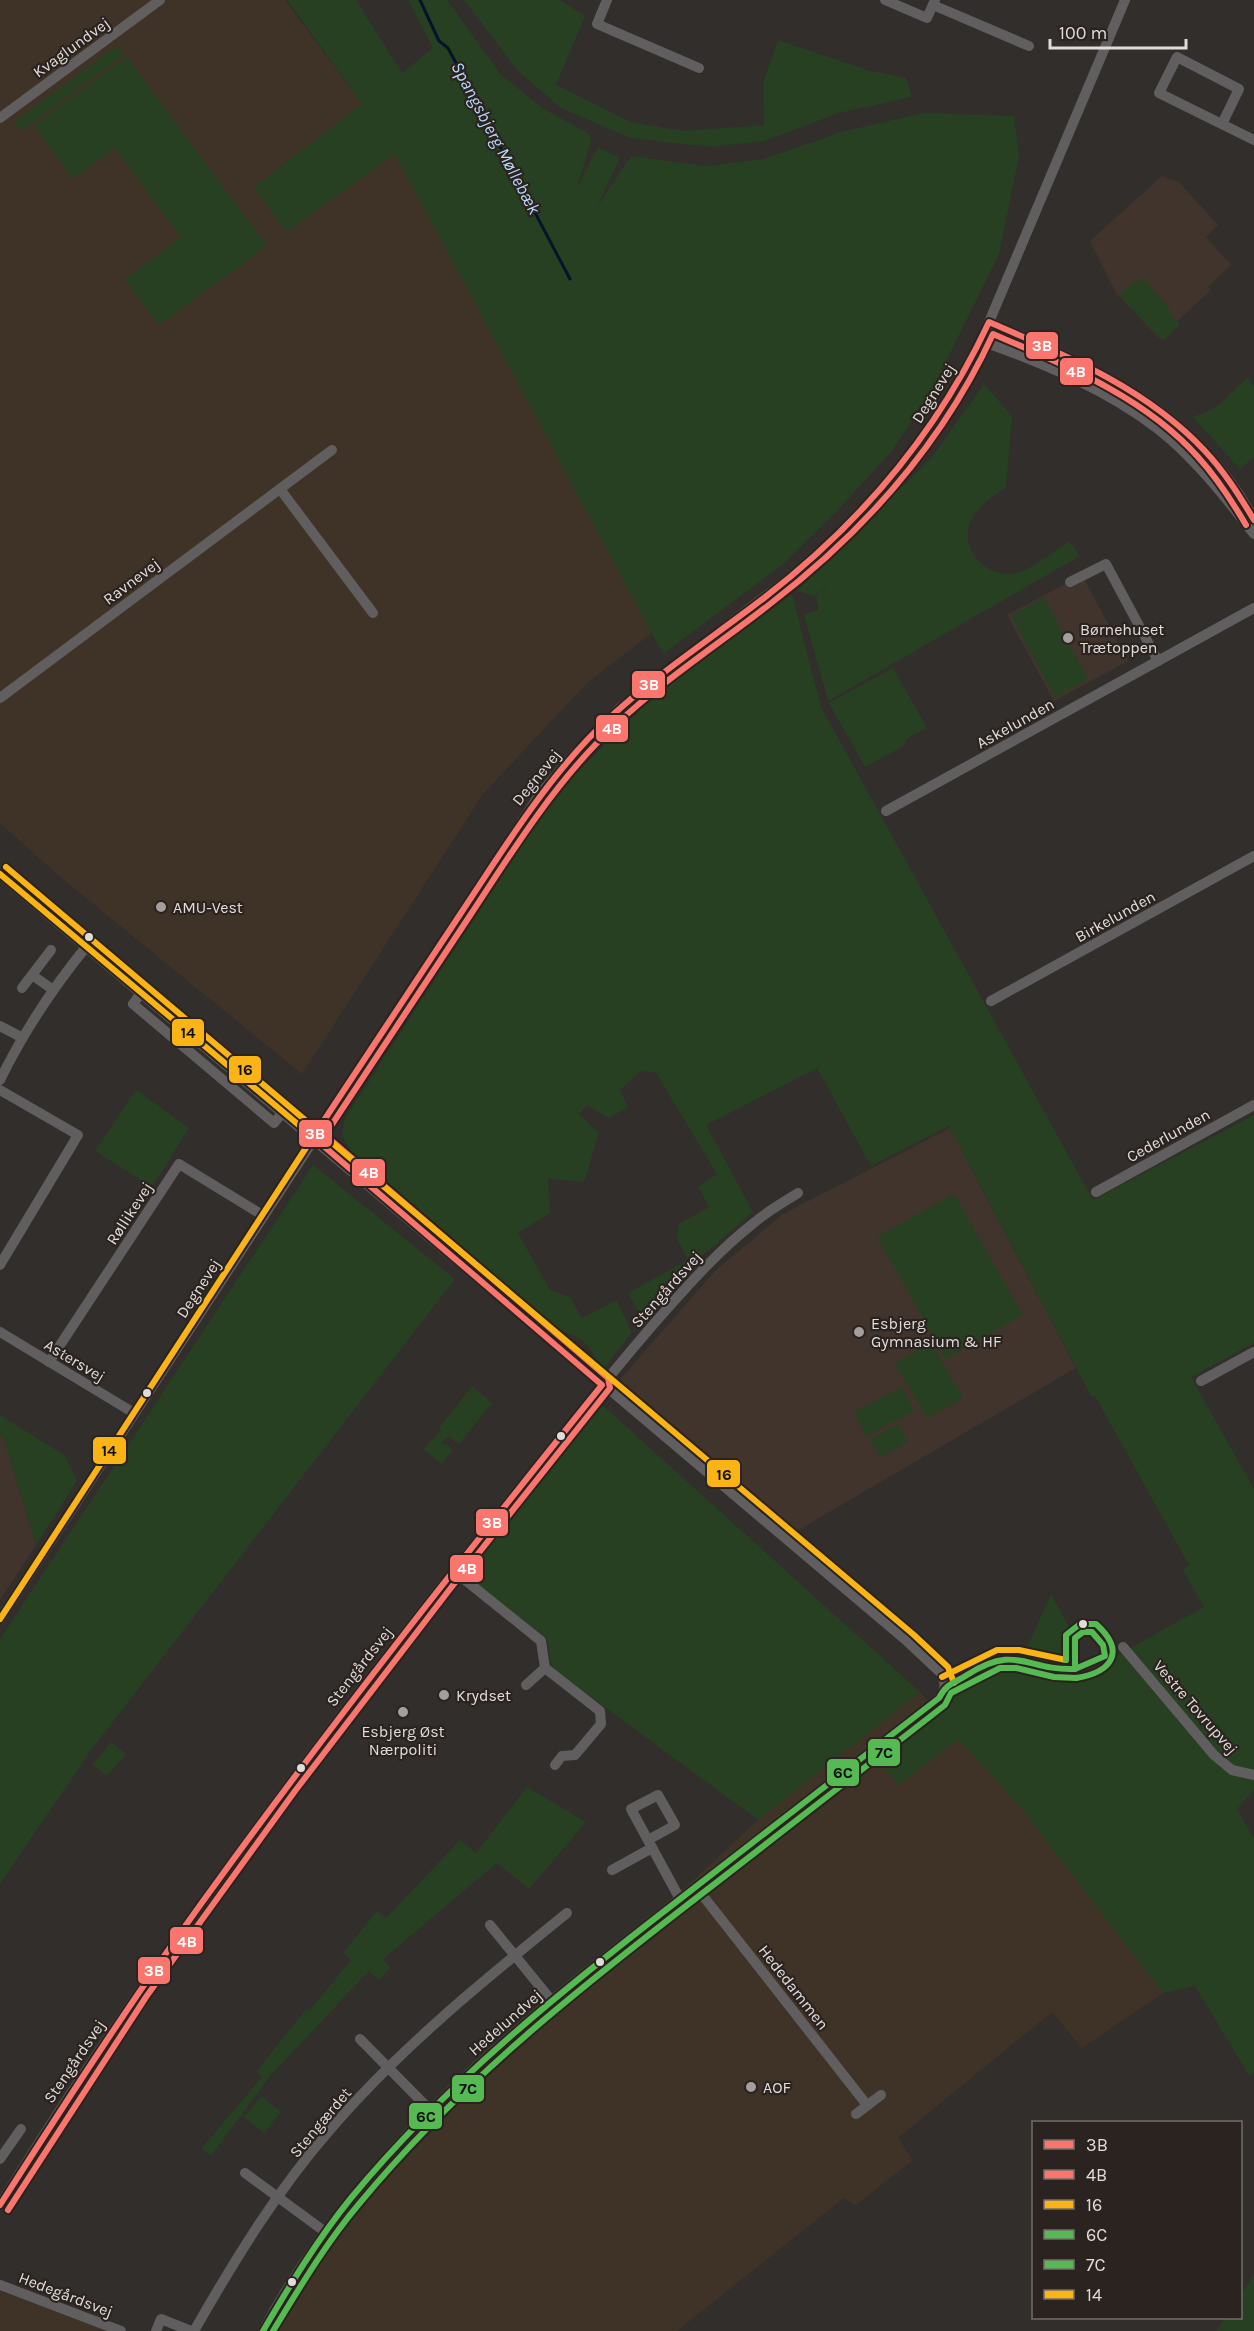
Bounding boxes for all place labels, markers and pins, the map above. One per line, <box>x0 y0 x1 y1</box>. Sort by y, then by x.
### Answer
place label: Børnehuset Trætoppen <box>1080 620 1164 657</box>
marker: Børnehuset Trætoppen <box>1061 631 1075 645</box>
place label: AMU-Vest <box>173 898 243 917</box>
marker: AMU-Vest <box>154 900 168 914</box>
unlabelled marker <box>83 931 95 943</box>
place label: Esbjerg Gymnasium & HF <box>871 1314 1001 1351</box>
marker: Esbjerg Gymnasium & HF <box>852 1325 866 1339</box>
unlabelled marker <box>141 1387 153 1399</box>
unlabelled marker <box>555 1430 567 1442</box>
unlabelled marker <box>1077 1618 1089 1630</box>
place label: Krydset <box>456 1686 511 1705</box>
marker: Krydset <box>437 1688 451 1702</box>
marker: Esbjerg Øst Nærpoliti <box>396 1705 410 1719</box>
place label: Esbjerg Øst Nærpoliti <box>361 1722 445 1759</box>
unlabelled marker <box>295 1762 307 1774</box>
unlabelled marker <box>594 1956 606 1968</box>
place label: AOF <box>763 2078 791 2097</box>
marker: AOF <box>744 2080 758 2094</box>
unlabelled marker <box>286 2276 298 2288</box>

